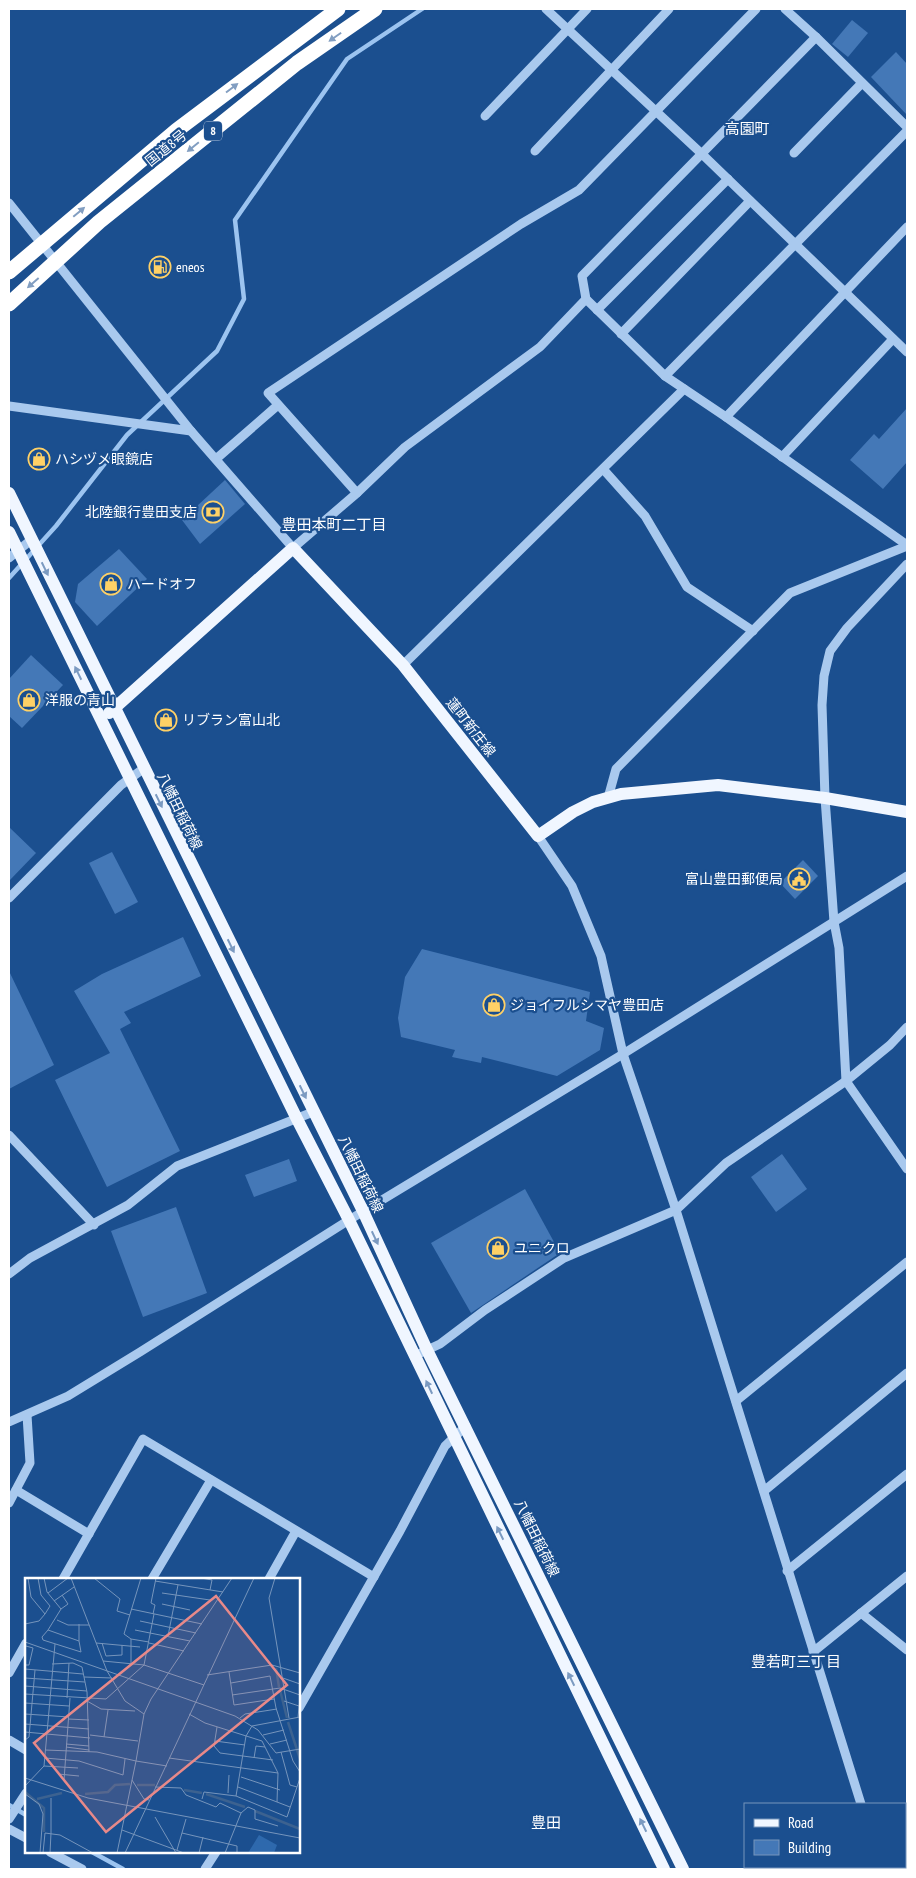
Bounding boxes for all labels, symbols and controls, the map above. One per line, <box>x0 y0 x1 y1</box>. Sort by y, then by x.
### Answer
one-way arrow <box>328 32 342 42</box>
one-way arrow <box>225 82 238 93</box>
district label: 高園町 <box>724 119 770 138</box>
road number: 8 <box>204 122 222 140</box>
street label: 国道8号 <box>142 126 190 170</box>
one-way arrow <box>187 142 200 153</box>
one-way arrow <box>72 206 85 217</box>
fuel station icon: eneos <box>148 255 172 279</box>
place label: eneos <box>176 258 205 276</box>
one-way arrow <box>28 277 40 289</box>
shop icon: ハシヅメ眼鏡店 <box>27 447 51 471</box>
place label: ハシヅメ眼鏡店 <box>55 450 153 468</box>
bank icon: 北陸銀行豊田支店 <box>201 500 225 524</box>
place label: 北陸銀行豊田支店 <box>85 503 197 521</box>
district label: 豊田本町二丁目 <box>281 515 387 534</box>
one-way arrow <box>41 561 49 576</box>
shop icon: ハードオフ <box>99 572 123 596</box>
place label: ハードオフ <box>127 575 197 593</box>
one-way arrow <box>74 666 83 681</box>
shop icon: 洋服の青山 <box>17 688 41 712</box>
place label: 洋服の青山 <box>45 691 115 709</box>
street label: 蓮町新庄線 <box>442 694 500 760</box>
shop icon: リブラン富山北 <box>154 708 178 732</box>
place label: リブラン富山北 <box>182 711 280 729</box>
street label: 八幡田稲荷線 <box>153 769 207 853</box>
one-way arrow <box>155 794 163 808</box>
public building icon: 富山豊田郵便局 <box>787 867 811 891</box>
place label: 富山豊田郵便局 <box>685 870 783 888</box>
one-way arrow <box>227 939 235 954</box>
shop icon: ジョイフルシマヤ豊田店 <box>482 993 506 1017</box>
place label: ジョイフルシマヤ豊田店 <box>510 996 664 1014</box>
one-way arrow <box>299 1085 307 1099</box>
street label: 八幡田稲荷線 <box>334 1132 388 1216</box>
one-way arrow <box>371 1231 379 1245</box>
shop icon: ユニクロ <box>486 1236 510 1260</box>
place label: ユニクロ <box>514 1239 570 1257</box>
one-way arrow <box>425 1380 433 1394</box>
street label: 八幡田稲荷線 <box>510 1496 564 1580</box>
one-way arrow <box>496 1526 504 1541</box>
inset map <box>25 1578 300 1853</box>
district label: 豊若町三丁目 <box>751 1652 841 1671</box>
one-way arrow <box>567 1672 575 1687</box>
legend <box>744 1803 906 1868</box>
district label: 豊田 <box>531 1813 561 1832</box>
text: Road <box>788 1813 814 1832</box>
one-way arrow <box>638 1818 647 1833</box>
text: Building <box>788 1838 831 1857</box>

